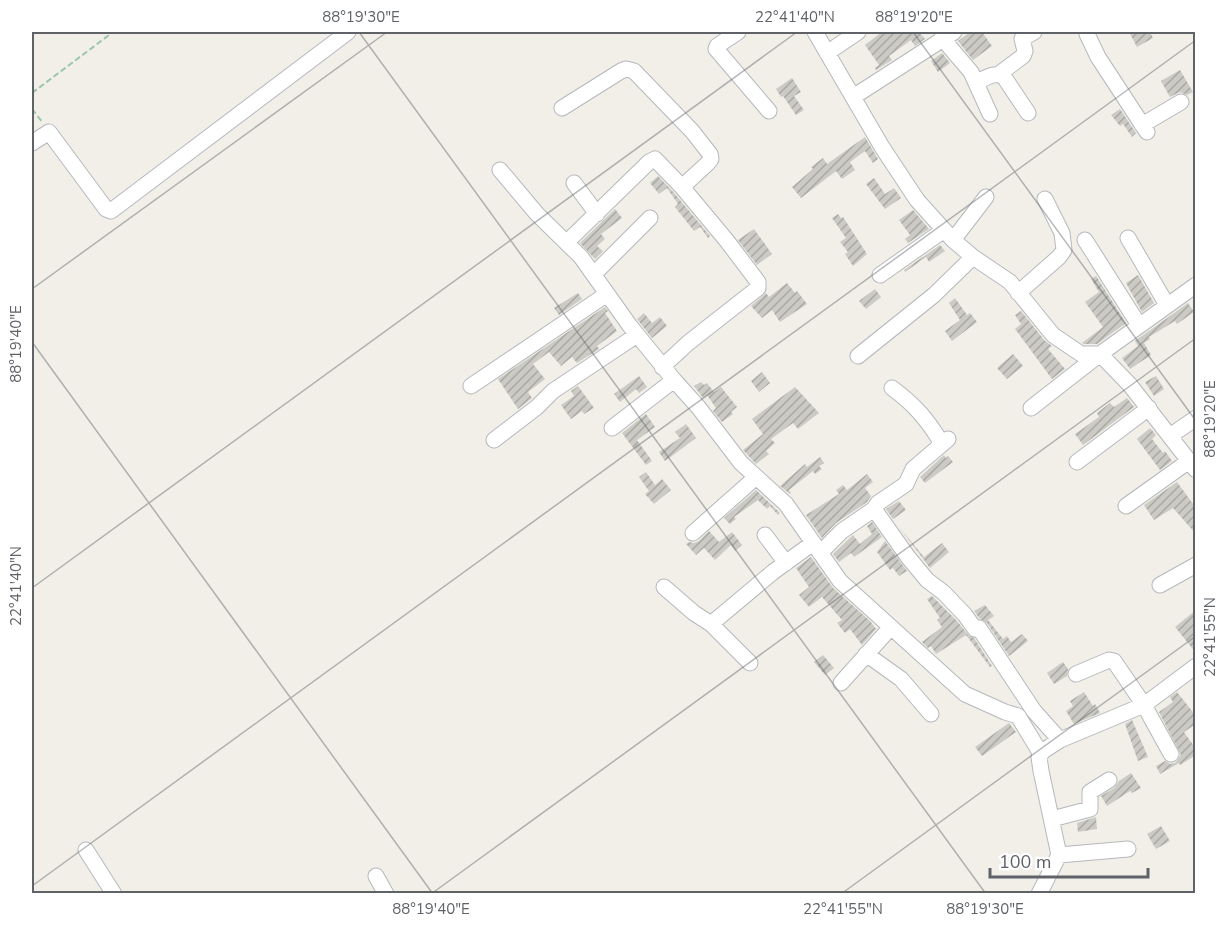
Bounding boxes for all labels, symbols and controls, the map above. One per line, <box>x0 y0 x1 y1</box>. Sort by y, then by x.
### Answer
text: 88°19'30"E <box>322 7 400 27</box>
text: 22°41'40"N <box>755 7 835 27</box>
text: 88°19'20"E <box>875 7 953 27</box>
text: 88°19'40"E <box>6 305 26 383</box>
text: 88°19'20"E <box>1200 380 1220 458</box>
text: 22°41'40"N <box>6 546 26 626</box>
text: 22°41'55"N <box>1200 597 1220 677</box>
scale bar <box>990 841 1148 879</box>
text: 100 m <box>999 850 1051 874</box>
text: 88°19'40"E <box>392 899 470 919</box>
text: 22°41'55"N <box>803 899 883 919</box>
text: 88°19'30"E <box>946 899 1024 919</box>

